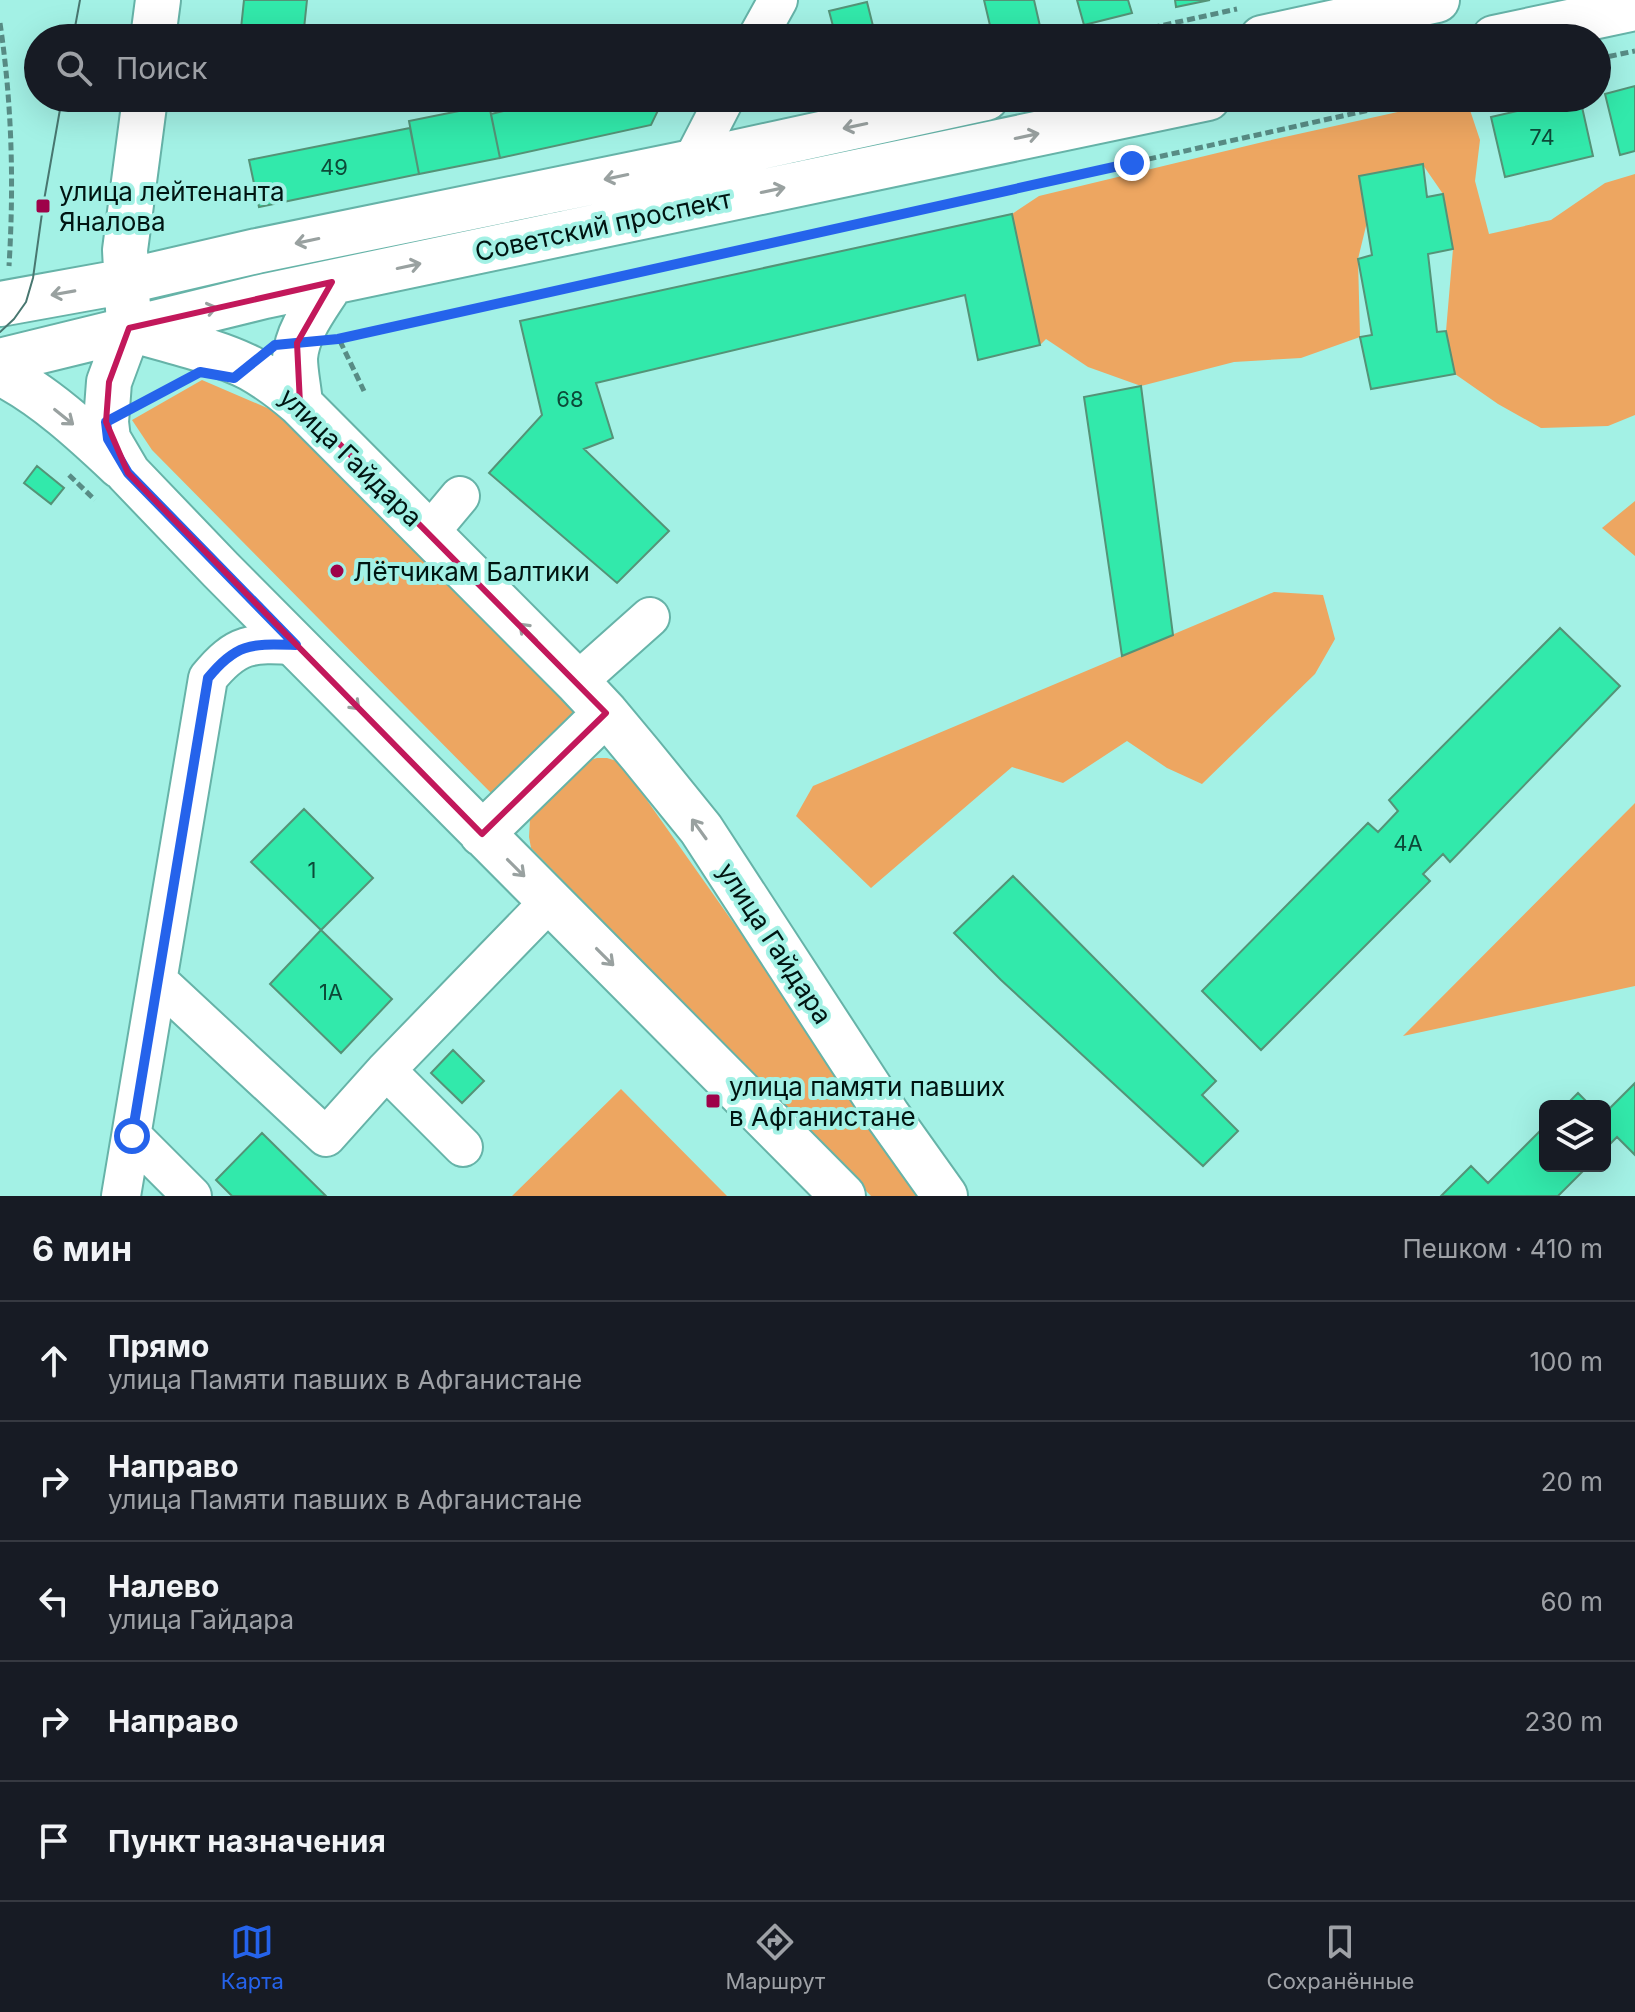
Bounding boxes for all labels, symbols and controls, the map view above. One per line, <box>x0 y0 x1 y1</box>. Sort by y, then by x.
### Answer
search box <box>24 24 1611 112</box>
icon: search <box>52 46 96 90</box>
text: Поиск <box>116 50 207 86</box>
one-way arrow <box>842 119 868 134</box>
house number: 74 <box>1529 124 1555 150</box>
one-way arrow <box>1014 128 1039 143</box>
route end <box>1114 145 1150 181</box>
house number: 49 <box>320 154 348 180</box>
one-way arrow <box>604 171 629 186</box>
place label: улица лейтенанта Яналова <box>59 176 285 237</box>
one-way arrow <box>759 181 785 196</box>
street label: Советский проспект <box>472 183 734 267</box>
marker: улица лейтенанта Яналова <box>34 197 52 215</box>
one-way arrow <box>294 234 320 249</box>
one-way arrow <box>395 258 421 273</box>
one-way arrow <box>51 286 77 301</box>
one-way arrow <box>192 302 217 317</box>
street label: улица Гайдара <box>273 381 429 533</box>
house number: 68 <box>556 386 584 412</box>
one-way arrow <box>53 408 74 426</box>
place label: Лётчикам Балтики <box>353 556 590 587</box>
marker: Лётчикам Балтики <box>328 562 346 580</box>
one-way arrow <box>518 622 537 642</box>
one-way arrow <box>341 691 360 711</box>
one-way arrow <box>691 818 708 840</box>
house number: 4А <box>1393 830 1423 856</box>
house number: 1 <box>308 857 316 883</box>
street label: улица Гайдара <box>711 857 839 1029</box>
one-way arrow <box>506 858 525 877</box>
one-way arrow <box>595 947 614 966</box>
house number: 1А <box>319 979 343 1005</box>
place label: улица памяти павших в Афганистане <box>729 1071 1005 1132</box>
marker: улица памяти павших в Афганистане <box>704 1092 722 1110</box>
map controls <box>1539 1100 1611 1172</box>
button: layers <box>1539 1100 1611 1172</box>
route start <box>114 1118 150 1154</box>
text: 6 мин <box>32 1228 132 1269</box>
text: Пешком · 410 m <box>1403 1233 1603 1264</box>
text: Прямо <box>108 1328 209 1364</box>
icon: ahead <box>32 1339 76 1383</box>
text: 100 m <box>1530 1346 1603 1377</box>
text: улица Памяти павших в Афганистане <box>108 1364 582 1395</box>
text: Направо <box>108 1448 239 1484</box>
icon: right <box>32 1459 76 1503</box>
text: 20 m <box>1541 1466 1603 1497</box>
text: улица Памяти павших в Афганистане <box>108 1484 582 1515</box>
text: Налево <box>108 1568 220 1604</box>
icon: left <box>32 1579 76 1623</box>
text: 60 m <box>1540 1586 1603 1617</box>
text: улица Гайдара <box>108 1604 294 1635</box>
icon: right <box>32 1699 76 1743</box>
text: Направо <box>108 1703 239 1739</box>
text: 230 m <box>1525 1706 1603 1737</box>
icon: arrive <box>32 1819 76 1863</box>
text: Пункт назначения <box>108 1823 386 1859</box>
tab: Карта <box>221 1920 284 1994</box>
tab: Маршрут <box>725 1920 825 1994</box>
tab: Сохранённые <box>1267 1920 1414 1994</box>

